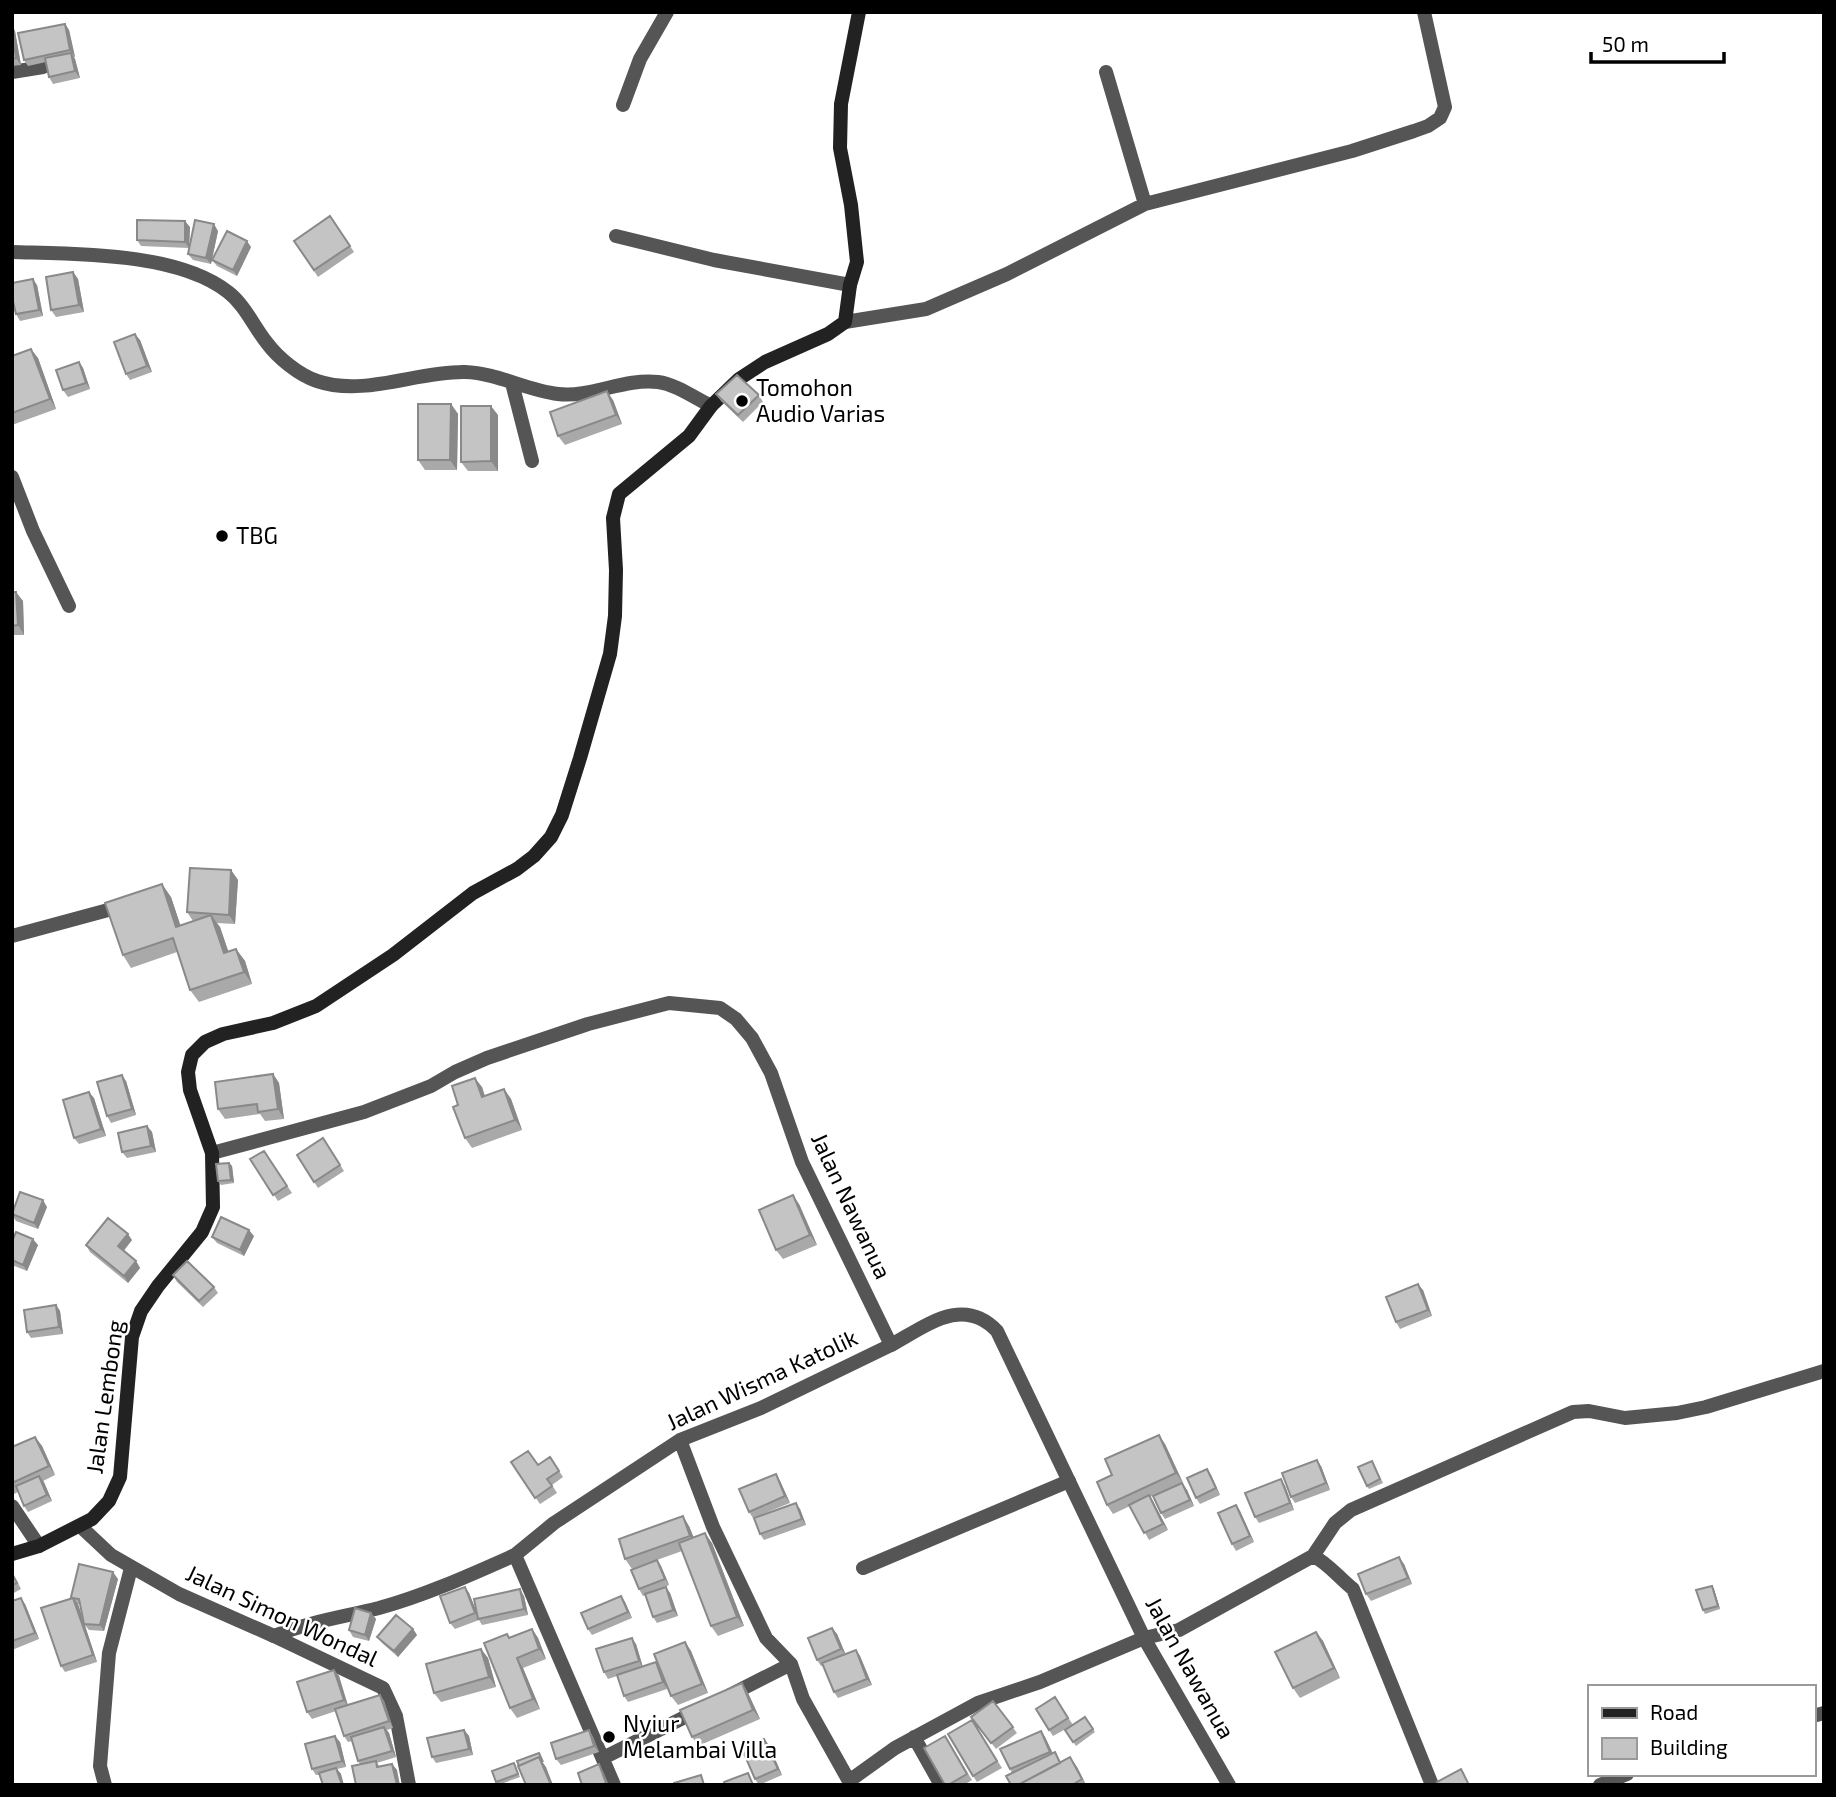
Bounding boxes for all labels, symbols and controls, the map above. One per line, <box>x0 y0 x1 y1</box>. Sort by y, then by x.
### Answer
scale bar <box>1591 21 1724 65</box>
text: 50 m <box>1602 31 1649 56</box>
place label: Tomohon Audio Varias <box>756 373 885 427</box>
marker: Tomohon Audio Varias <box>734 393 750 409</box>
place label: TBG <box>236 521 278 549</box>
marker: TBG <box>214 528 230 544</box>
street label: Jalan Nawanua <box>806 1128 898 1283</box>
street label: Jalan Lembong <box>79 1318 129 1476</box>
street label: Jalan Wisma Katolik <box>662 1322 862 1436</box>
street label: Jalan Simon Wondal <box>182 1558 383 1672</box>
street label: Jalan Nawanua <box>1140 1592 1241 1743</box>
legend <box>1588 1685 1815 1776</box>
text: Road <box>1650 1699 1698 1724</box>
place label: Nyiur Melambai Villa <box>623 1709 777 1763</box>
marker: Nyiur Melambai Villa <box>601 1729 617 1745</box>
text: Building <box>1650 1734 1728 1759</box>

